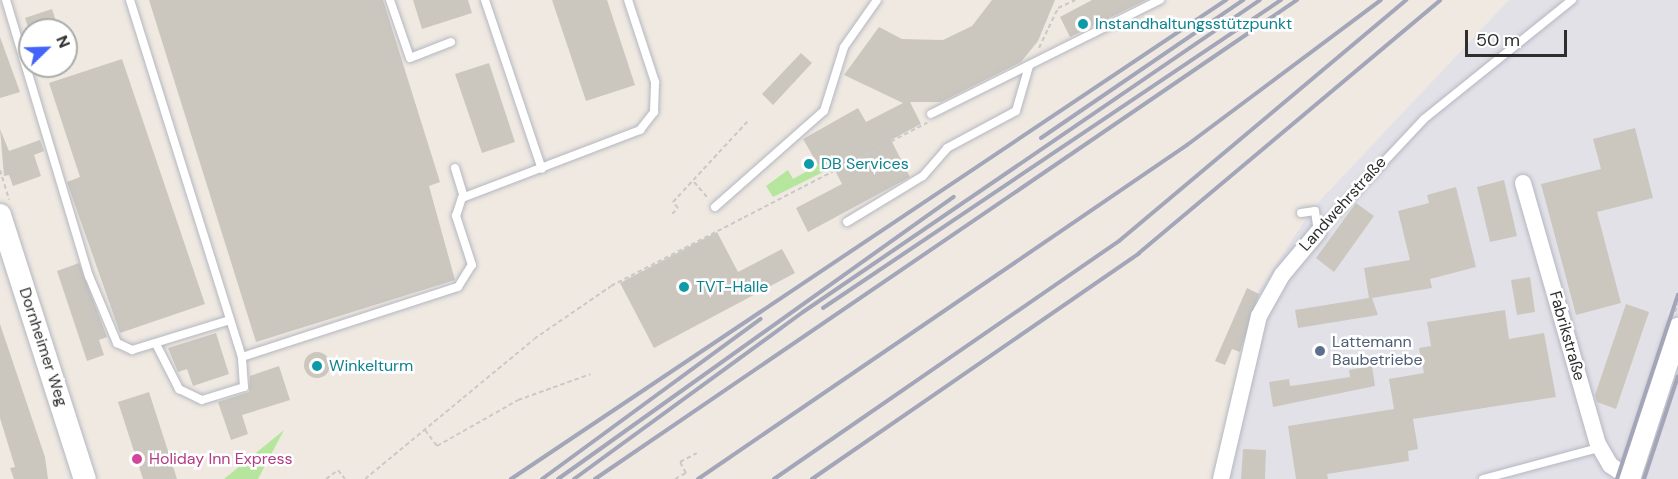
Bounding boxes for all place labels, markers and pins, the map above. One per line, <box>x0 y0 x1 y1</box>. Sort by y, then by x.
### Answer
place label: Instandhaltungsstützpunkt <box>1095 14 1292 34</box>
marker: Instandhaltungsstützpunkt <box>1076 17 1090 31</box>
place label: DB Services <box>821 154 909 174</box>
marker: DB Services <box>802 157 816 171</box>
place label: TVT-Halle <box>696 277 768 297</box>
marker: TVT-Halle <box>677 280 691 294</box>
place label: Lattemann Baubetriebe <box>1332 332 1423 370</box>
marker: Lattemann Baubetriebe <box>1313 344 1327 358</box>
place label: Winkelturm <box>329 356 413 376</box>
marker: Winkelturm <box>310 359 324 373</box>
place label: Holiday Inn Express <box>149 449 293 469</box>
marker: Holiday Inn Express <box>130 452 144 466</box>

